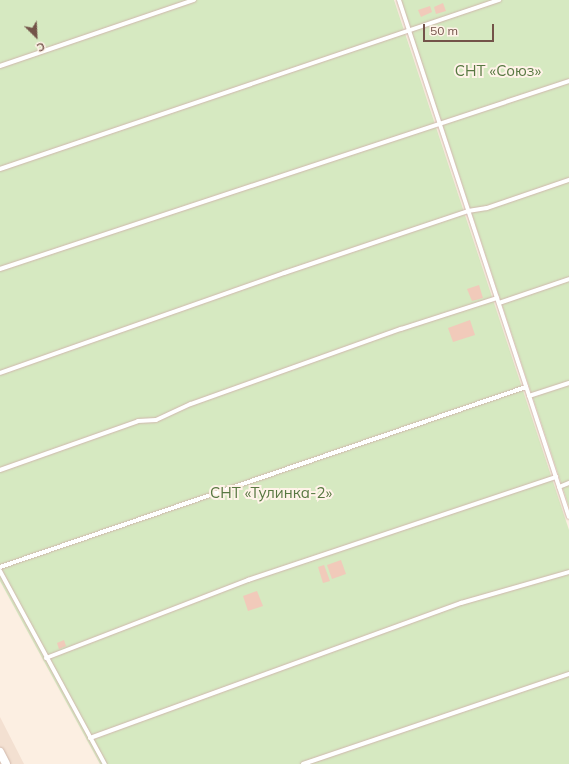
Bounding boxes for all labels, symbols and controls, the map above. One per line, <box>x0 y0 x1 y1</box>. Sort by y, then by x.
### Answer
north arrow <box>16 16 56 56</box>
scale bar <box>425 16 496 42</box>
text: 50 m <box>430 23 458 38</box>
text: С <box>35 39 47 55</box>
park label: СНТ «Союз» <box>455 62 541 80</box>
park label: СНТ «Тулинка-2» <box>210 484 332 502</box>

